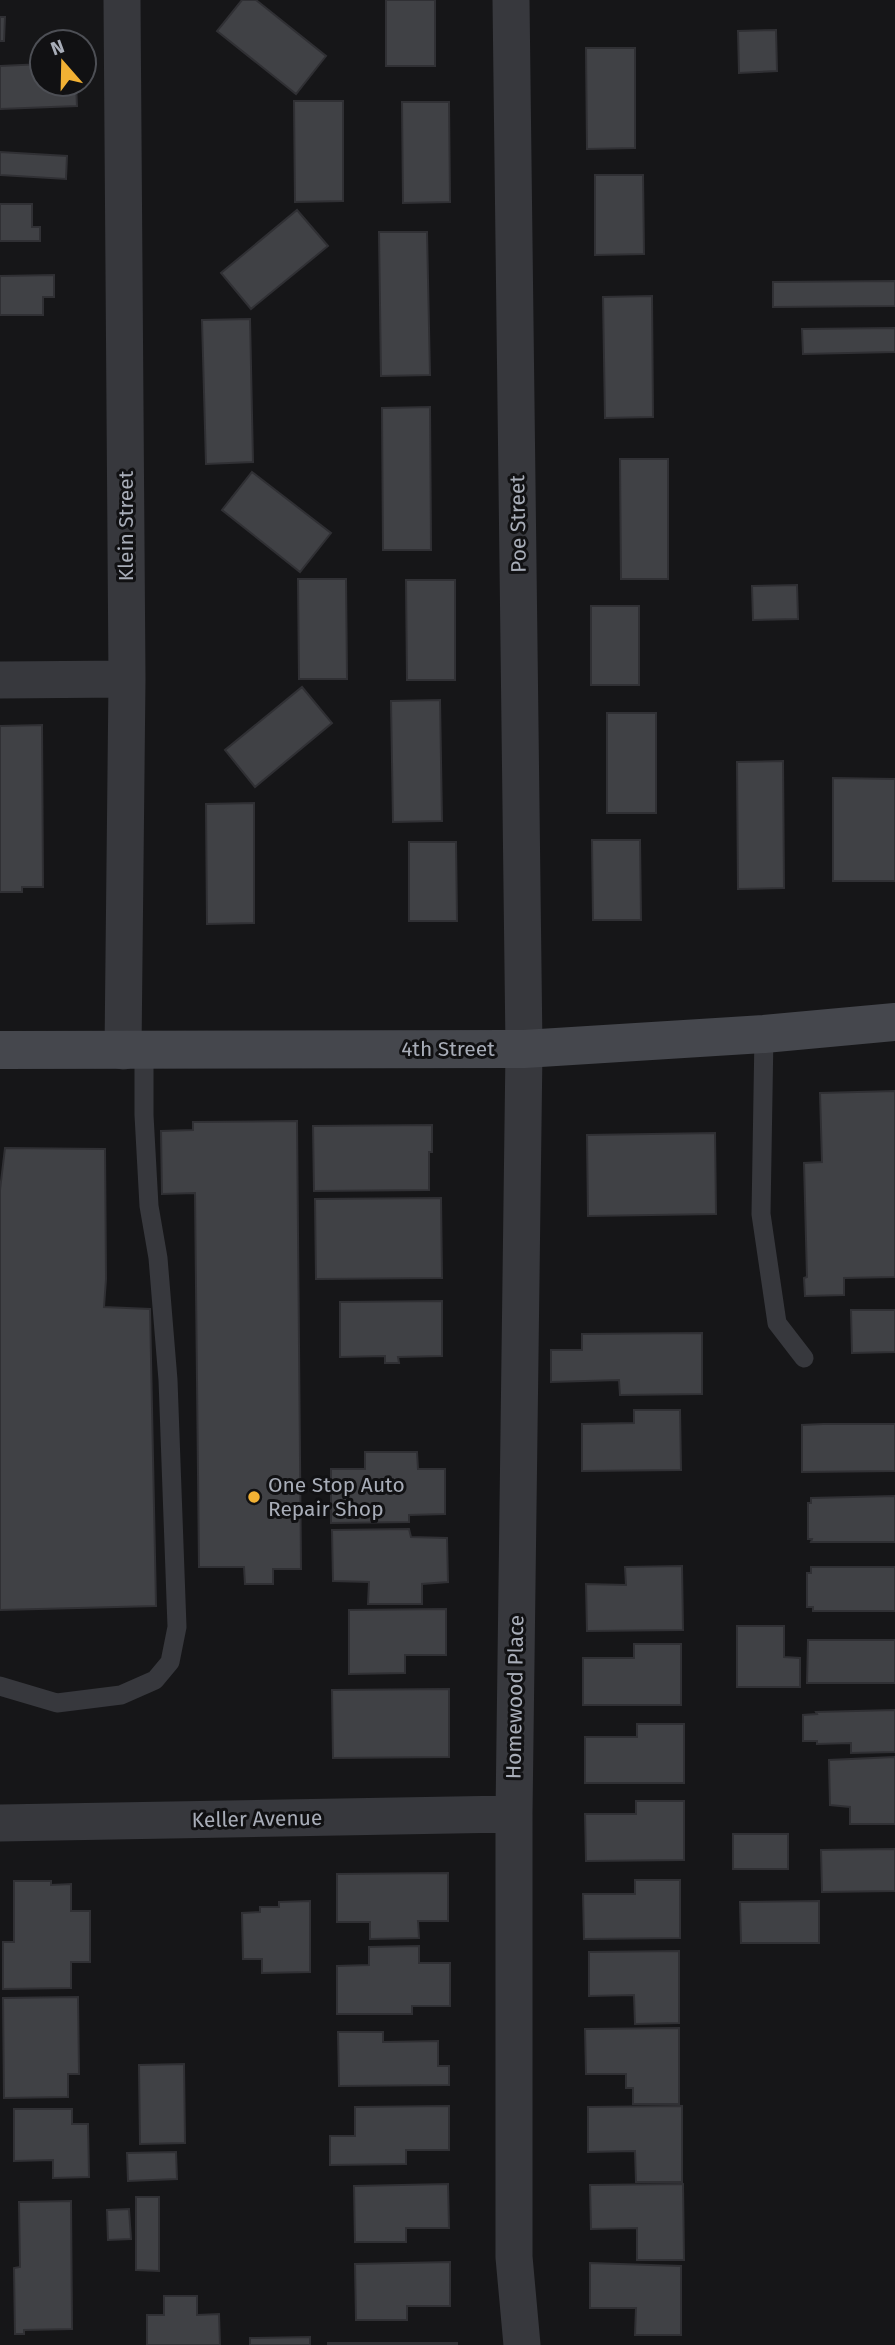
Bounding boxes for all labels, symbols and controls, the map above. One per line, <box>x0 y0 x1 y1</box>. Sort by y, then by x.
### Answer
north arrow <box>28 28 98 98</box>
text: N <box>47 35 67 60</box>
street label: Klein Street <box>113 470 139 581</box>
street label: Poe Street <box>504 474 532 573</box>
street label: 4th Street <box>401 1036 495 1062</box>
place label: One Stop Auto Repair Shop <box>268 1472 405 1522</box>
marker: One Stop Auto Repair Shop <box>246 1489 262 1505</box>
street label: Homewood Place <box>501 1615 529 1779</box>
street label: Keller Avenue <box>192 1805 322 1833</box>

